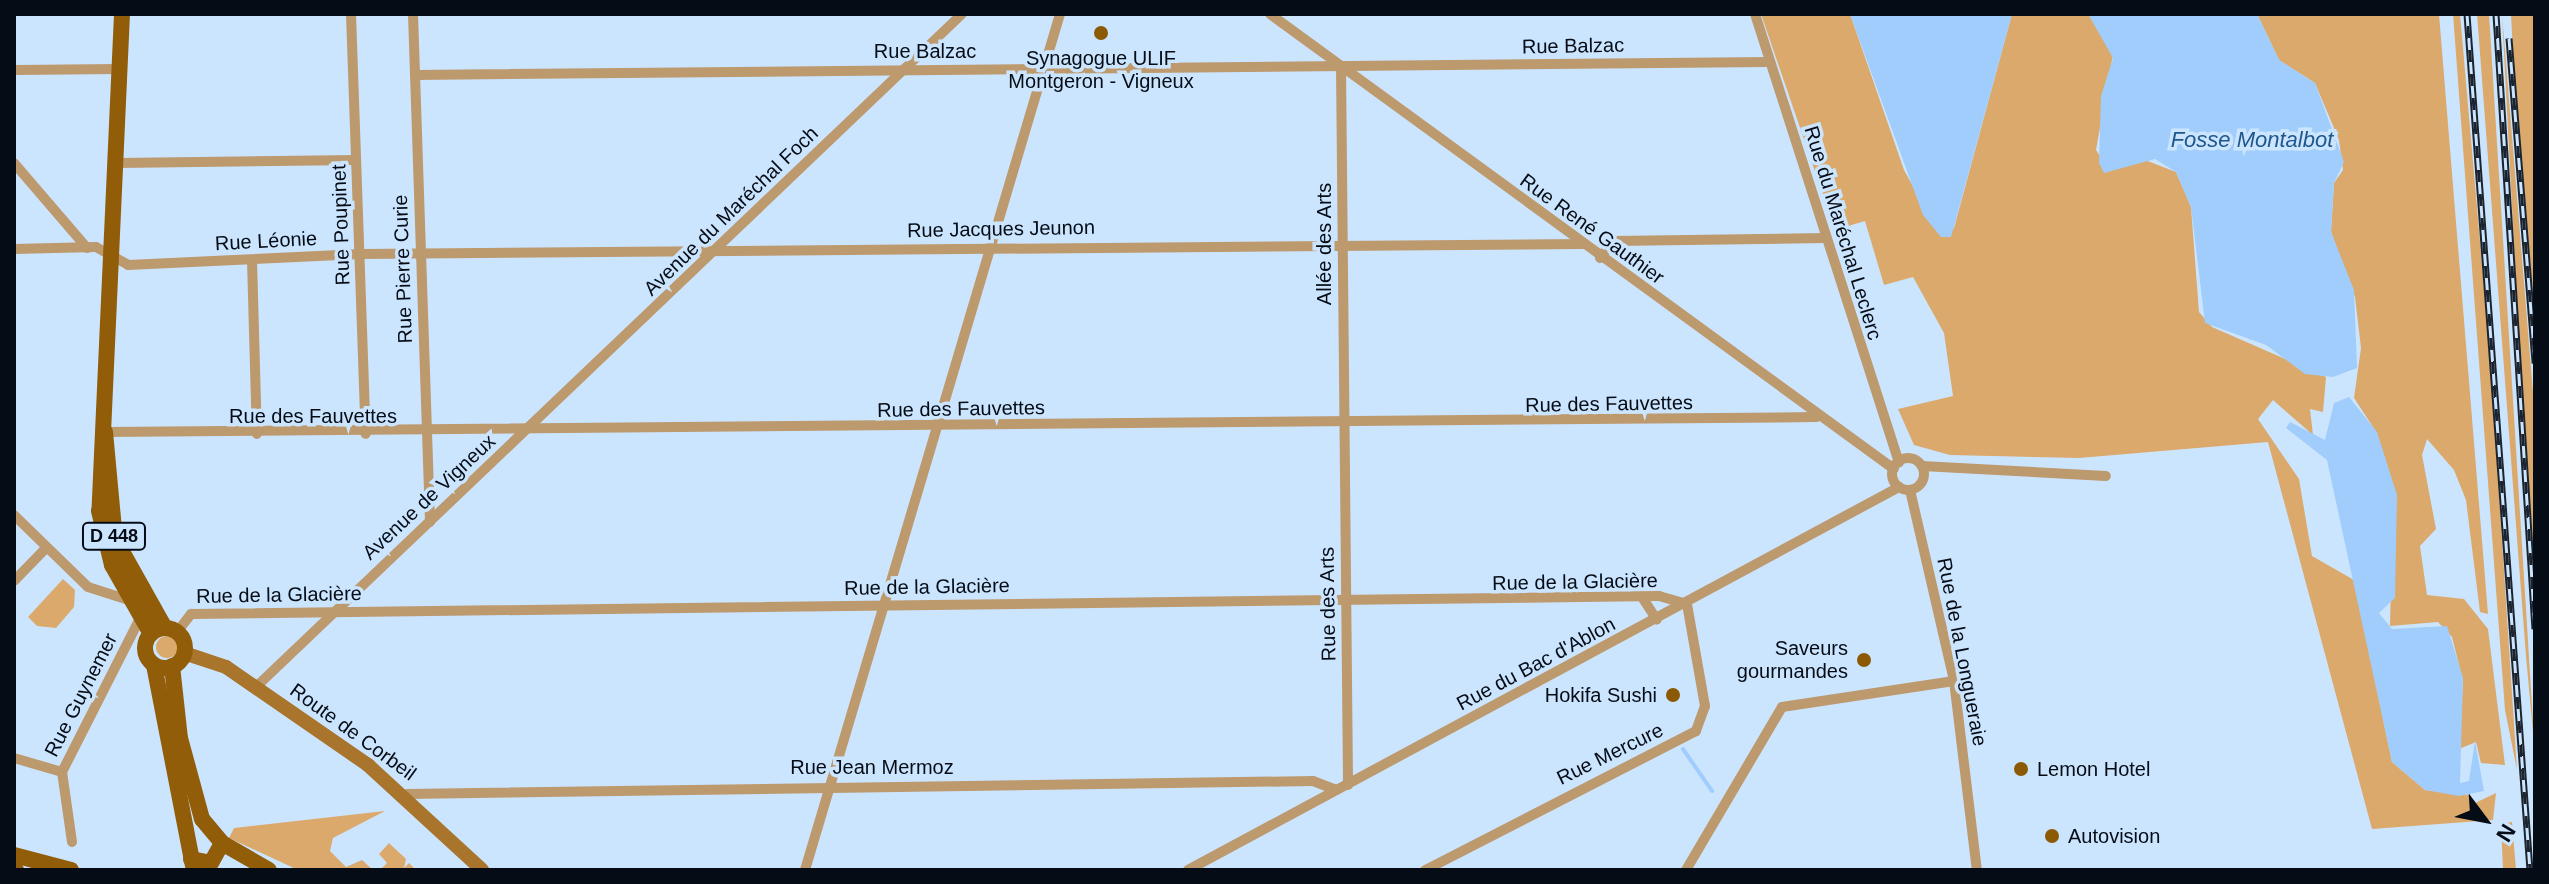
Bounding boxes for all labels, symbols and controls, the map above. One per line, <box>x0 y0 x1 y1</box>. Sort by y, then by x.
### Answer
marker: Synagogue ULIF Montgeron - Vigneux <box>1092 24 1110 42</box>
street label: Rue Balzac <box>1522 33 1624 59</box>
street label: Rue Balzac <box>874 39 976 63</box>
place label: Synagogue ULIF Montgeron - Vigneux <box>1008 46 1194 93</box>
street label: Avenue du Maréchal Foch <box>639 121 823 301</box>
street label: Rue du Maréchal Leclerc <box>1799 123 1887 343</box>
water label: Fosse Montalbot <box>2171 127 2333 153</box>
street label: Rue Poupinet <box>327 164 355 286</box>
street label: Rue René Gauthier <box>1515 169 1669 289</box>
street label: Allée des Arts <box>1312 182 1336 306</box>
street label: Rue Pierre Curie <box>388 194 418 344</box>
street label: Rue Jacques Jeunon <box>907 215 1095 243</box>
street label: Rue Léonie <box>214 226 318 256</box>
street label: Rue des Fauvettes <box>1525 391 1693 417</box>
street label: Rue des Fauvettes <box>877 396 1045 422</box>
street label: Rue des Fauvettes <box>229 404 397 428</box>
street label: Avenue de Vigneux <box>358 429 500 565</box>
road number: D 448 <box>80 522 148 550</box>
street label: Rue des Arts <box>1315 546 1341 662</box>
street label: Rue de la Longueraie <box>1932 556 1992 748</box>
street label: Rue de la Glacière <box>1492 569 1658 595</box>
street label: Rue de la Glacière <box>844 574 1010 600</box>
street label: Rue de la Glacière <box>196 582 362 608</box>
street label: Rue du Bac d'Ablon <box>1453 612 1619 716</box>
street label: Rue Guynemer <box>40 629 122 761</box>
place label: Saveurs gourmandes <box>1737 636 1848 683</box>
marker: Saveurs gourmandes <box>1855 651 1873 669</box>
street label: Route de Corbeil <box>285 678 421 786</box>
place label: Hokifa Sushi <box>1545 683 1657 707</box>
marker: Hokifa Sushi <box>1664 686 1682 704</box>
street label: Rue Mercure <box>1553 718 1667 790</box>
street label: Rue Jean Mermoz <box>790 755 954 779</box>
place label: Lemon Hotel <box>2037 757 2150 781</box>
marker: Lemon Hotel <box>2012 760 2030 778</box>
north arrow <box>2445 780 2525 860</box>
text: N <box>2491 820 2521 846</box>
place label: Autovision <box>2068 824 2160 848</box>
marker: Autovision <box>2043 827 2061 845</box>

